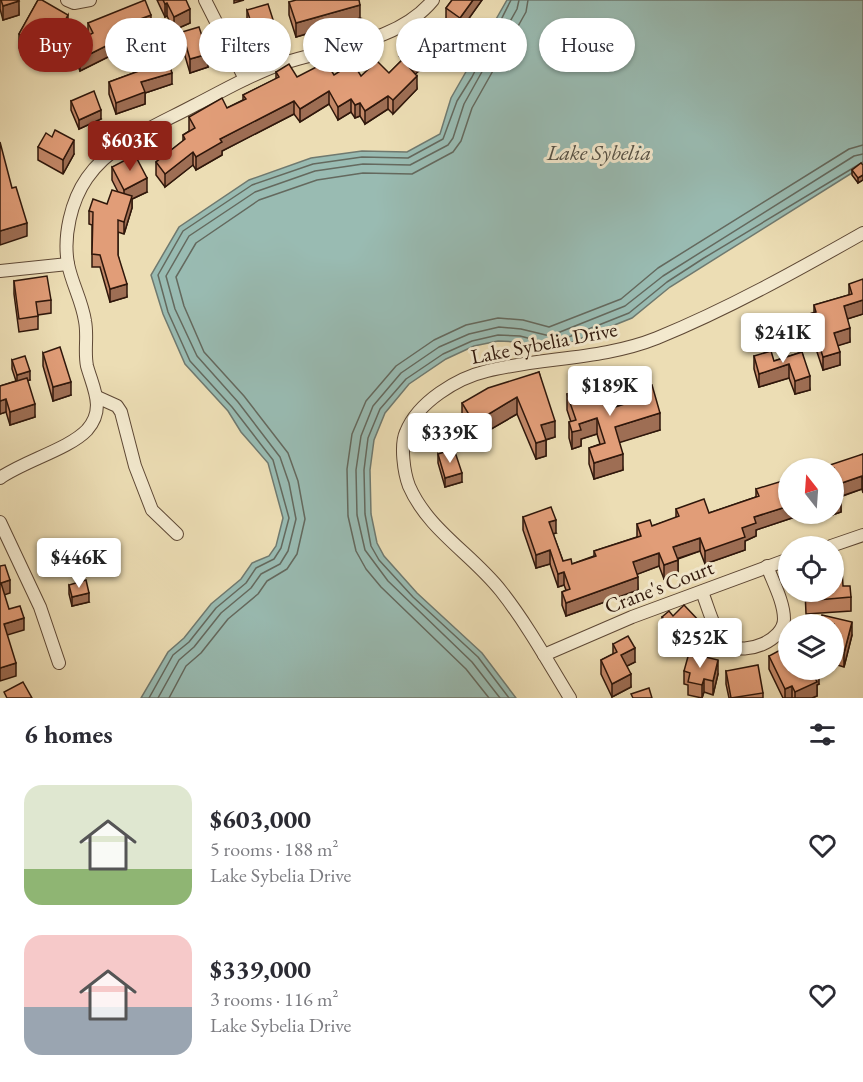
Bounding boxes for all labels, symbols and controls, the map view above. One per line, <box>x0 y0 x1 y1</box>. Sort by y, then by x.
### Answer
chip: Buy <box>18 18 93 72</box>
chip: Rent <box>105 18 187 72</box>
chip: Filters <box>199 18 291 72</box>
chip: New <box>303 18 384 72</box>
chip: Apartment <box>396 18 527 72</box>
chip: House <box>539 18 635 72</box>
pin: $603K <box>88 121 172 172</box>
text: $603K <box>102 127 158 153</box>
water label: Lake Sybelia <box>546 138 651 167</box>
pin: $241K <box>741 313 825 364</box>
street label: Lake Sybelia Drive <box>468 315 619 370</box>
text: $241K <box>755 319 811 345</box>
pin: $189K <box>568 366 652 417</box>
text: $189K <box>582 372 638 398</box>
pin: $339K <box>408 413 492 464</box>
text: $339K <box>422 419 478 445</box>
north arrow <box>778 458 844 524</box>
map controls <box>778 458 844 680</box>
button: locate <box>778 536 844 602</box>
pin: $446K <box>37 538 121 589</box>
text: $446K <box>51 544 107 570</box>
street label: Crane's Court <box>600 553 718 620</box>
button: layers <box>778 614 844 680</box>
pin: $252K <box>658 618 742 669</box>
text: $252K <box>672 624 728 650</box>
text: 6 homes <box>24 717 113 751</box>
icon: filters <box>806 718 839 751</box>
text: $603,000 <box>210 802 311 836</box>
icon: home <box>72 809 144 881</box>
icon: heart <box>806 829 839 862</box>
text: 5 rooms · 188 m² <box>210 836 338 862</box>
text: Lake Sybelia Drive <box>210 862 351 888</box>
text: $339,000 <box>210 952 311 986</box>
icon: home <box>72 959 144 1031</box>
icon: heart <box>806 979 839 1012</box>
text: 3 rooms · 116 m² <box>210 986 338 1012</box>
text: Lake Sybelia Drive <box>210 1012 351 1038</box>

